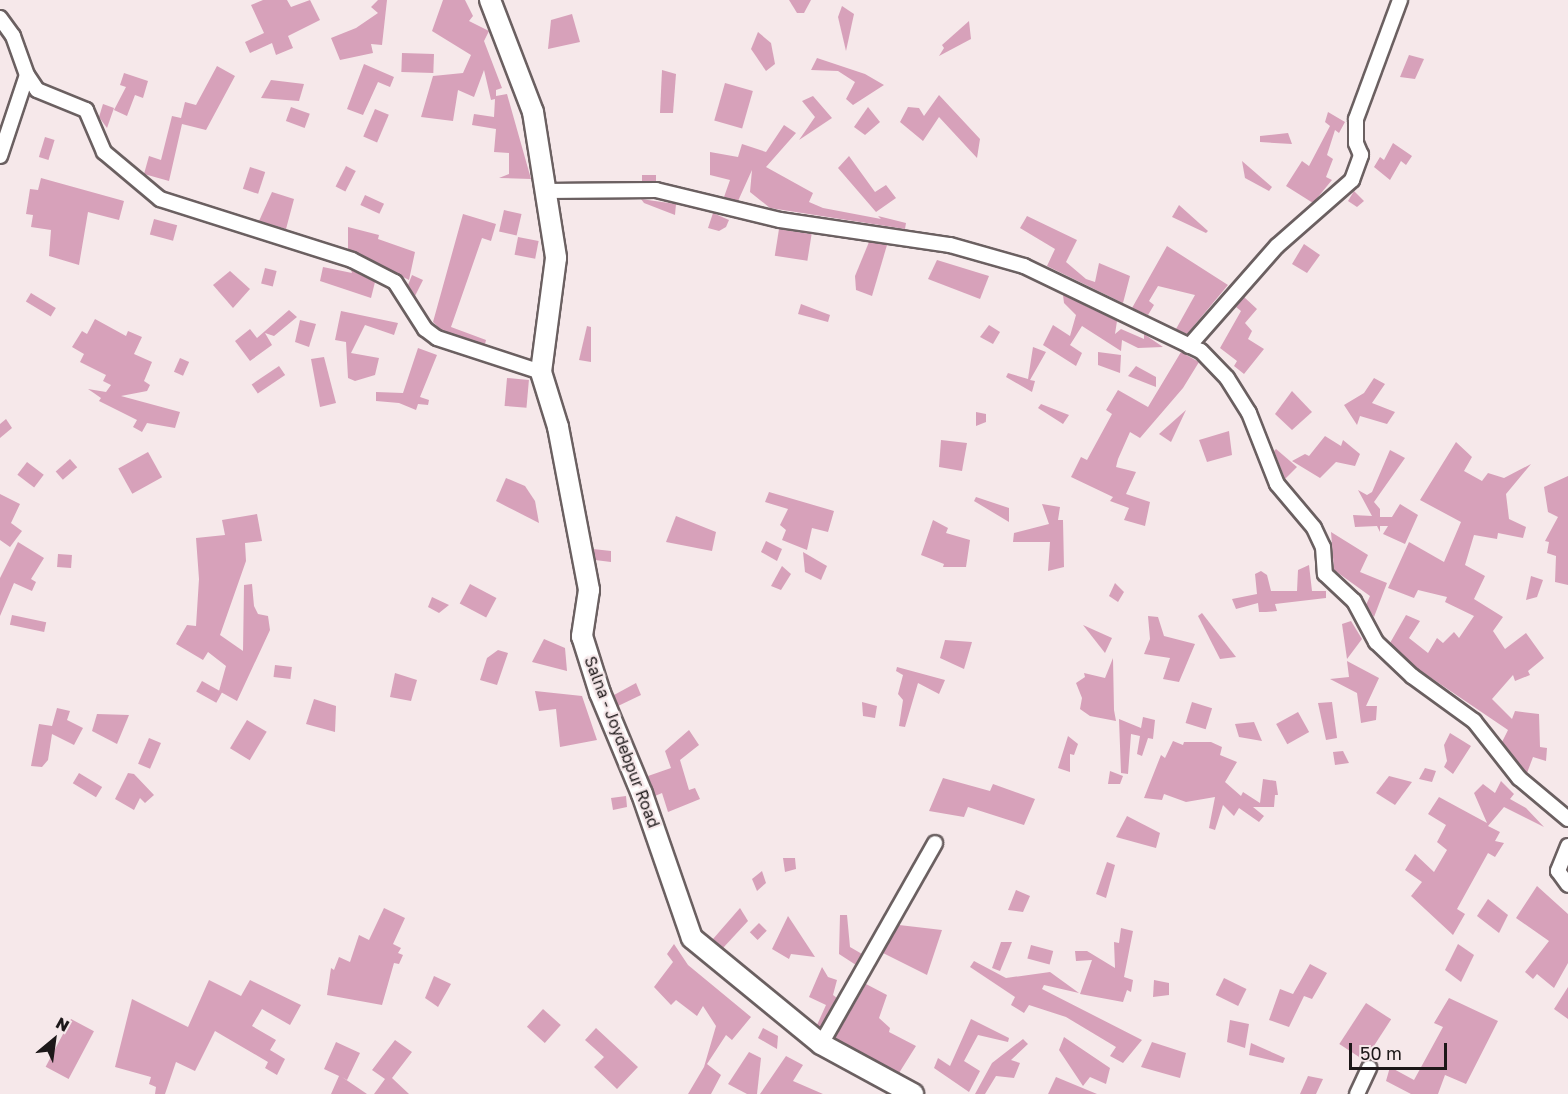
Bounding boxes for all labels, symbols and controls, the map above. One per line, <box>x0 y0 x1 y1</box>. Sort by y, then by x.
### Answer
street label: Salna - Joydebpur Road <box>580 654 664 830</box>
north arrow <box>24 1010 84 1070</box>
text: N <box>53 1013 73 1036</box>
scale bar <box>1352 1031 1450 1069</box>
text: 50 m <box>1360 1042 1402 1064</box>

